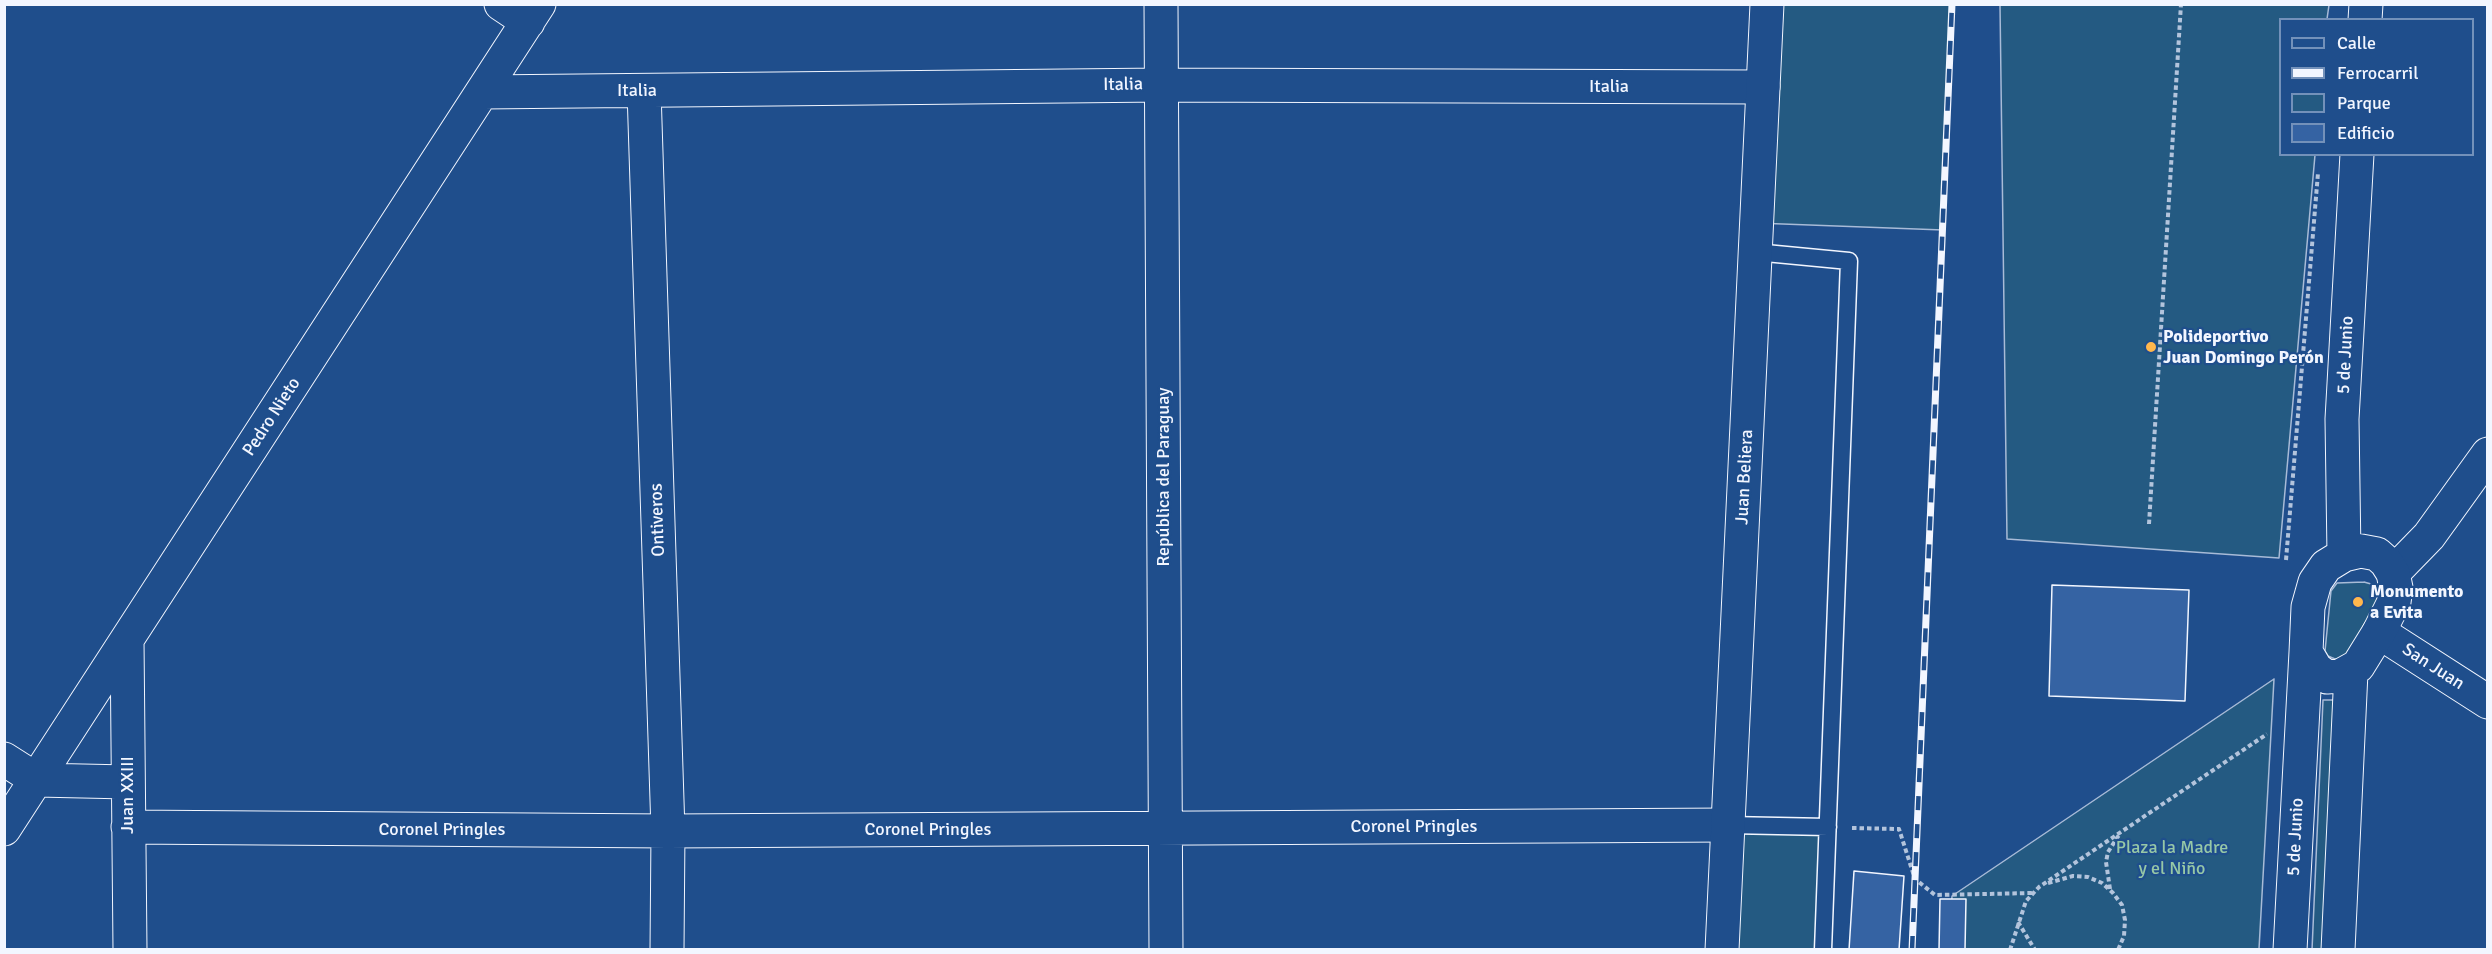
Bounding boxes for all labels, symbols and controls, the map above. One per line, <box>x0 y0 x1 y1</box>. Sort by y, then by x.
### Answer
legend <box>2279 18 2474 156</box>
text: Calle <box>2337 32 2376 54</box>
text: Ferrocarril <box>2337 62 2418 84</box>
street label: Italia <box>1103 74 1143 96</box>
street label: Italia <box>1589 76 1629 98</box>
street label: Italia <box>617 80 657 102</box>
text: Parque <box>2337 92 2391 114</box>
text: Edificio <box>2337 122 2395 144</box>
street label: 5 de Junio <box>2333 315 2359 395</box>
place label: Polideportivo Juan Domingo Perón <box>2163 326 2324 368</box>
marker: Polideportivo Juan Domingo Perón <box>2144 340 2158 354</box>
street label: Pedro Nieto <box>239 374 305 460</box>
street label: República del Paraguay <box>1153 387 1175 567</box>
street label: Juan Beliera <box>1732 429 1758 525</box>
street label: Ontiveros <box>646 483 670 557</box>
place label: Monumento a Evita <box>2370 581 2463 624</box>
marker: Monumento a Evita <box>2351 595 2365 609</box>
street label: San Juan <box>2398 639 2468 695</box>
street label: Juan XXIII <box>117 756 139 834</box>
street label: 5 de Junio <box>2283 797 2309 877</box>
street label: Coronel Pringles <box>1351 816 1477 838</box>
street label: Coronel Pringles <box>379 819 505 841</box>
street label: Coronel Pringles <box>865 819 991 841</box>
park label: Plaza la Madre y el Niño <box>2116 837 2228 880</box>

